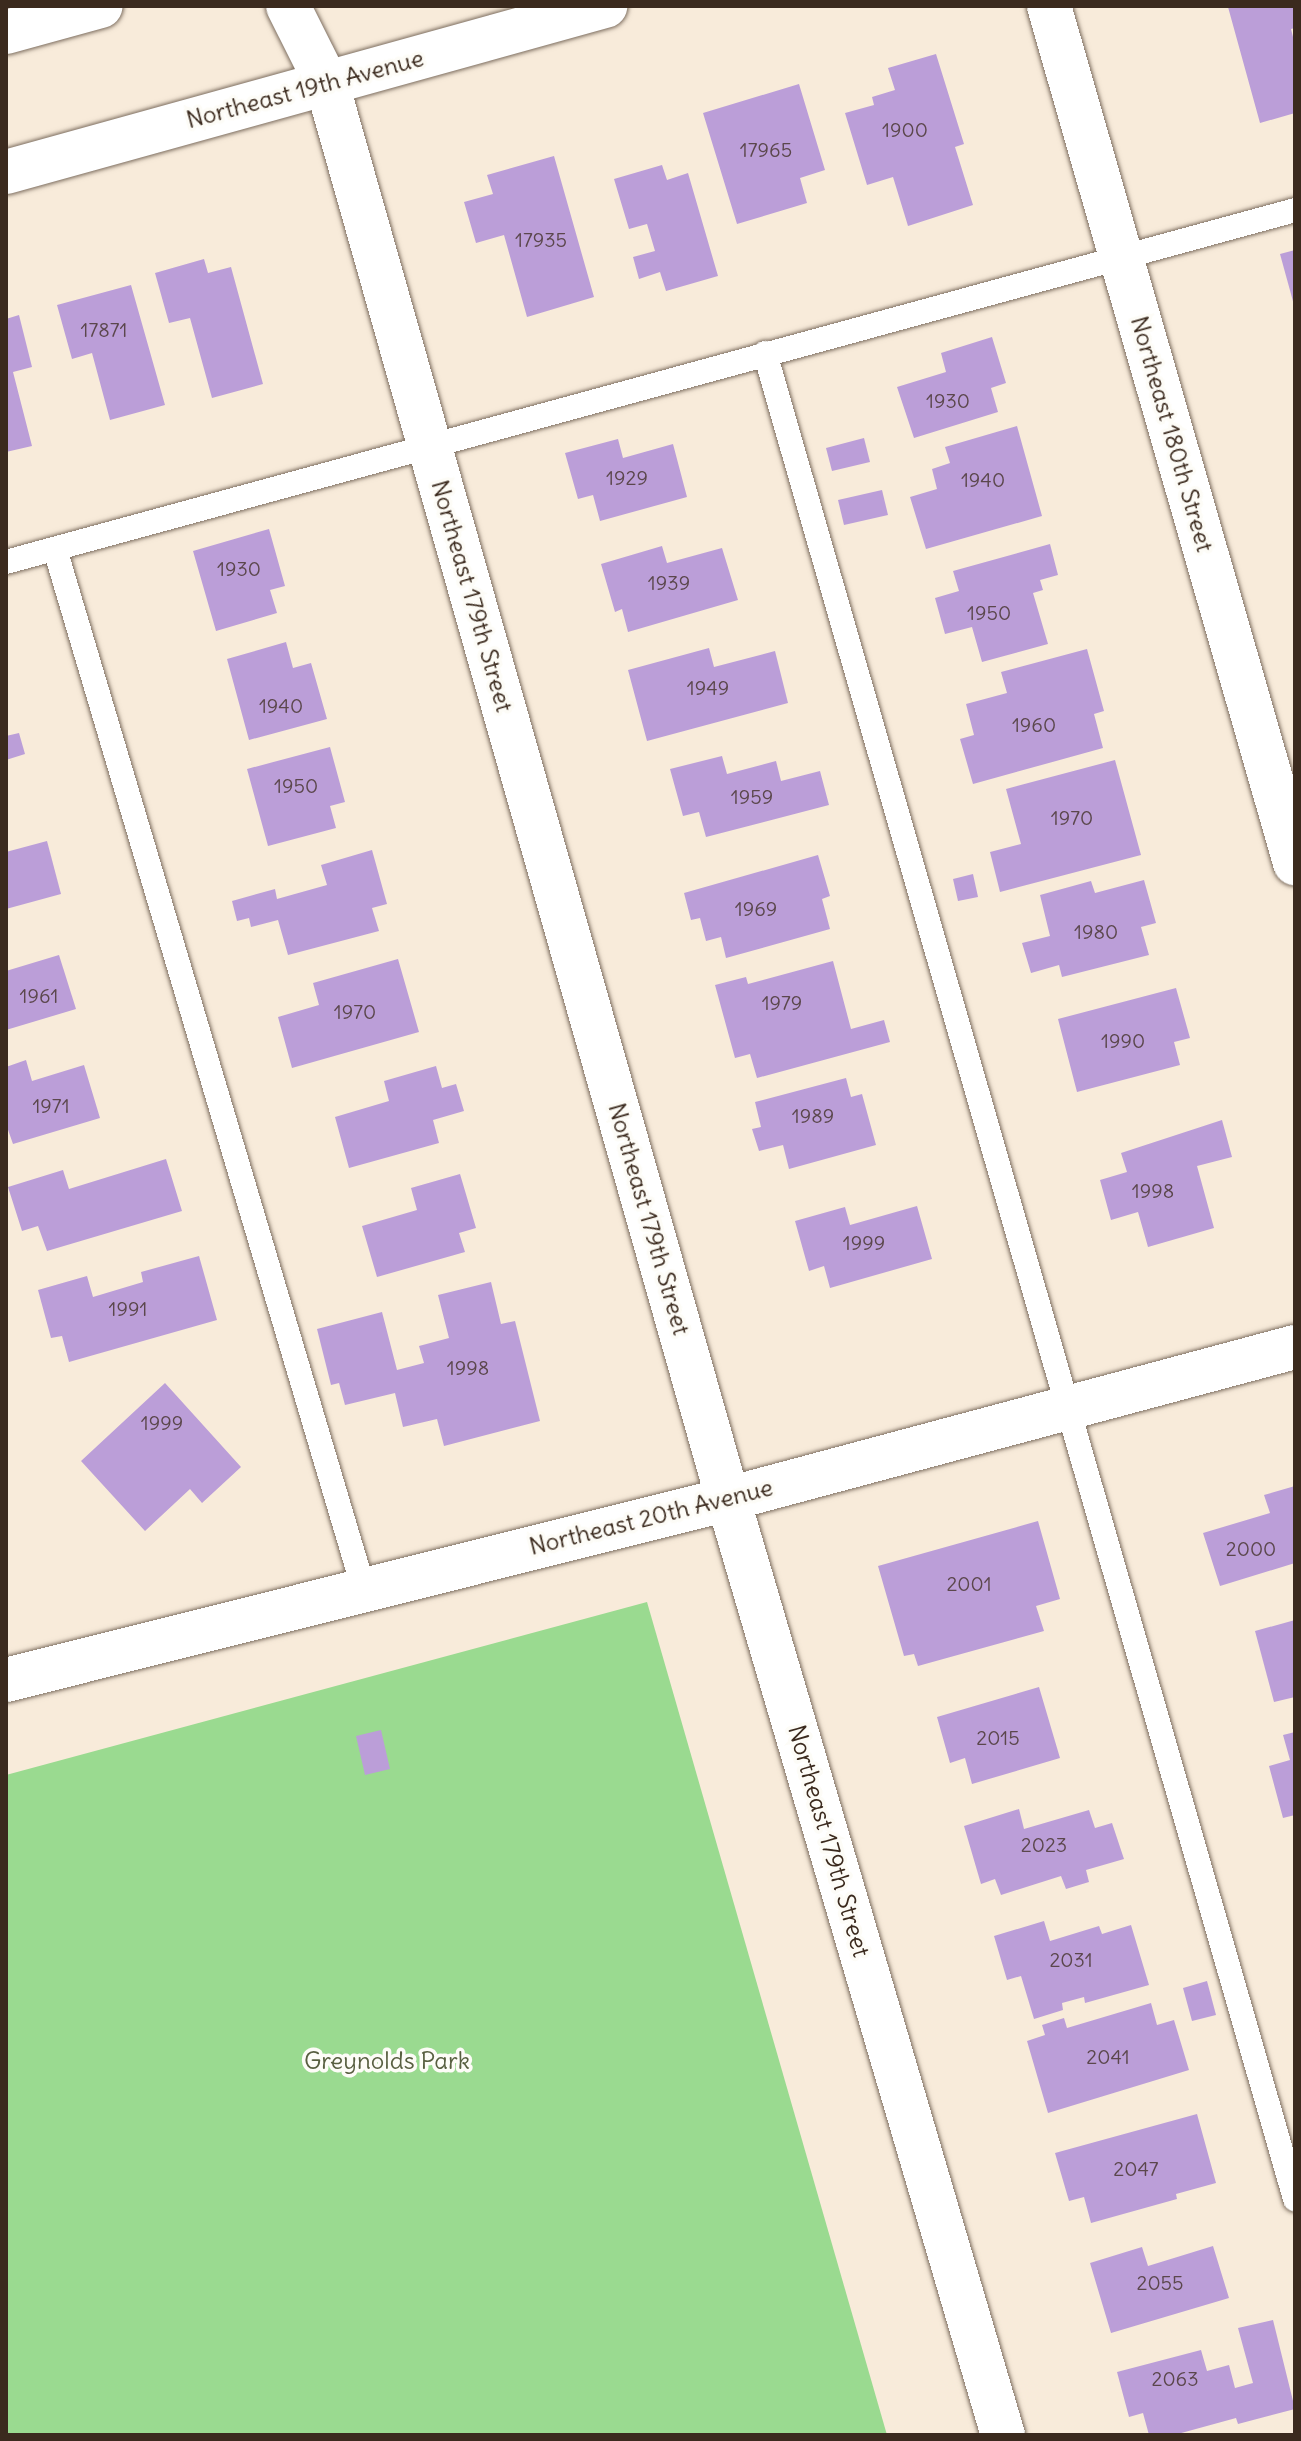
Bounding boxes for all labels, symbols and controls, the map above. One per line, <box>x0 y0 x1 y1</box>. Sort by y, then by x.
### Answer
street label: Northeast 19th Avenue <box>183 43 427 135</box>
house number: 1900 <box>882 117 928 141</box>
house number: 17965 <box>740 137 792 161</box>
house number: 17935 <box>515 227 567 251</box>
street label: Northeast 180th Street <box>1125 313 1219 555</box>
house number: 17871 <box>81 317 127 341</box>
house number: 1930 <box>926 388 970 412</box>
house number: 1929 <box>606 465 648 489</box>
house number: 1940 <box>961 467 1005 491</box>
street label: Northeast 179th Street <box>425 477 519 715</box>
house number: 1930 <box>217 556 261 580</box>
house number: 1939 <box>648 570 690 594</box>
house number: 1950 <box>967 600 1011 624</box>
house number: 1949 <box>687 675 729 699</box>
house number: 1940 <box>259 693 303 717</box>
house number: 1960 <box>1012 712 1056 736</box>
house number: 1950 <box>274 773 318 797</box>
house number: 1959 <box>731 784 773 808</box>
house number: 1970 <box>1051 805 1093 829</box>
house number: 1969 <box>735 896 777 920</box>
house number: 1980 <box>1074 919 1118 943</box>
house number: 1961 <box>20 983 58 1007</box>
house number: 1979 <box>762 990 802 1014</box>
house number: 1970 <box>334 999 376 1023</box>
house number: 1990 <box>1101 1028 1145 1052</box>
house number: 1971 <box>32 1093 70 1117</box>
street label: Northeast 179th Street <box>602 1100 696 1338</box>
house number: 1989 <box>792 1103 834 1127</box>
house number: 1998 <box>1132 1178 1174 1202</box>
house number: 1999 <box>843 1230 885 1254</box>
house number: 1991 <box>109 1296 147 1320</box>
house number: 1998 <box>447 1355 489 1379</box>
house number: 1999 <box>141 1410 183 1434</box>
street label: Northeast 20th Avenue <box>526 1473 776 1561</box>
house number: 2000 <box>1226 1536 1276 1560</box>
house number: 2001 <box>946 1571 992 1595</box>
street label: Northeast 179th Street <box>782 1722 876 1960</box>
house number: 2015 <box>976 1725 1020 1749</box>
house number: 2023 <box>1021 1832 1067 1856</box>
house number: 2031 <box>1049 1947 1093 1971</box>
house number: 2041 <box>1086 2044 1130 2068</box>
park label: Greynolds Park <box>304 2047 470 2075</box>
house number: 2047 <box>1113 2156 1159 2180</box>
house number: 2055 <box>1136 2270 1184 2294</box>
house number: 2063 <box>1151 2366 1199 2390</box>

